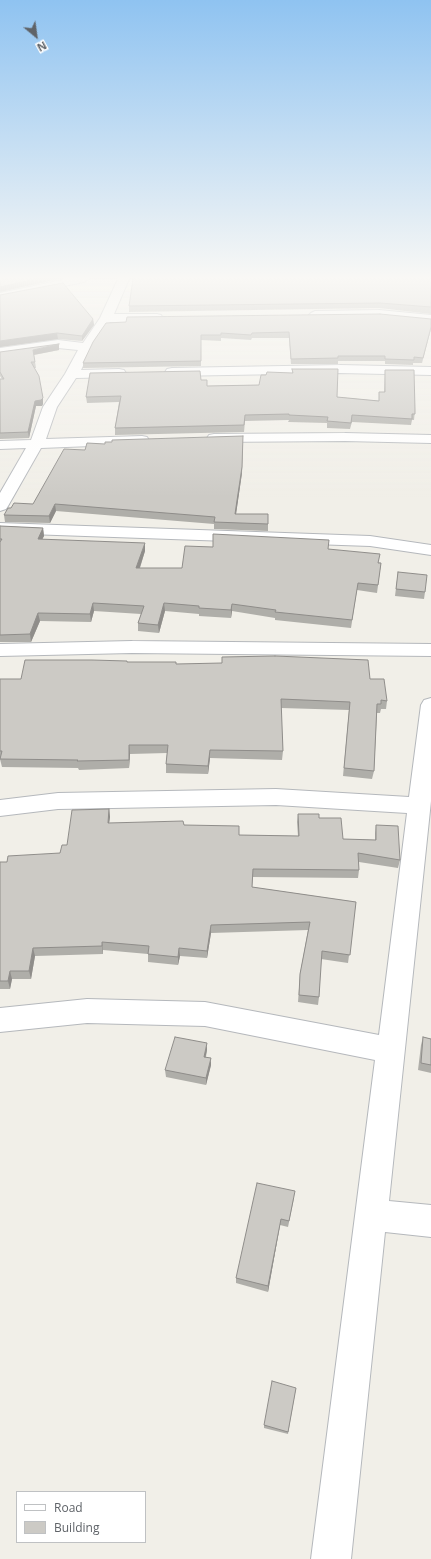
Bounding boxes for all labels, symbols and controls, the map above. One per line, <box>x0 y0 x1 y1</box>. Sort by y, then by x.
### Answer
north arrow <box>16 16 56 56</box>
text: N <box>35 38 50 56</box>
legend <box>16 1491 146 1543</box>
text: Road <box>54 1499 83 1516</box>
text: Building <box>54 1519 99 1536</box>

